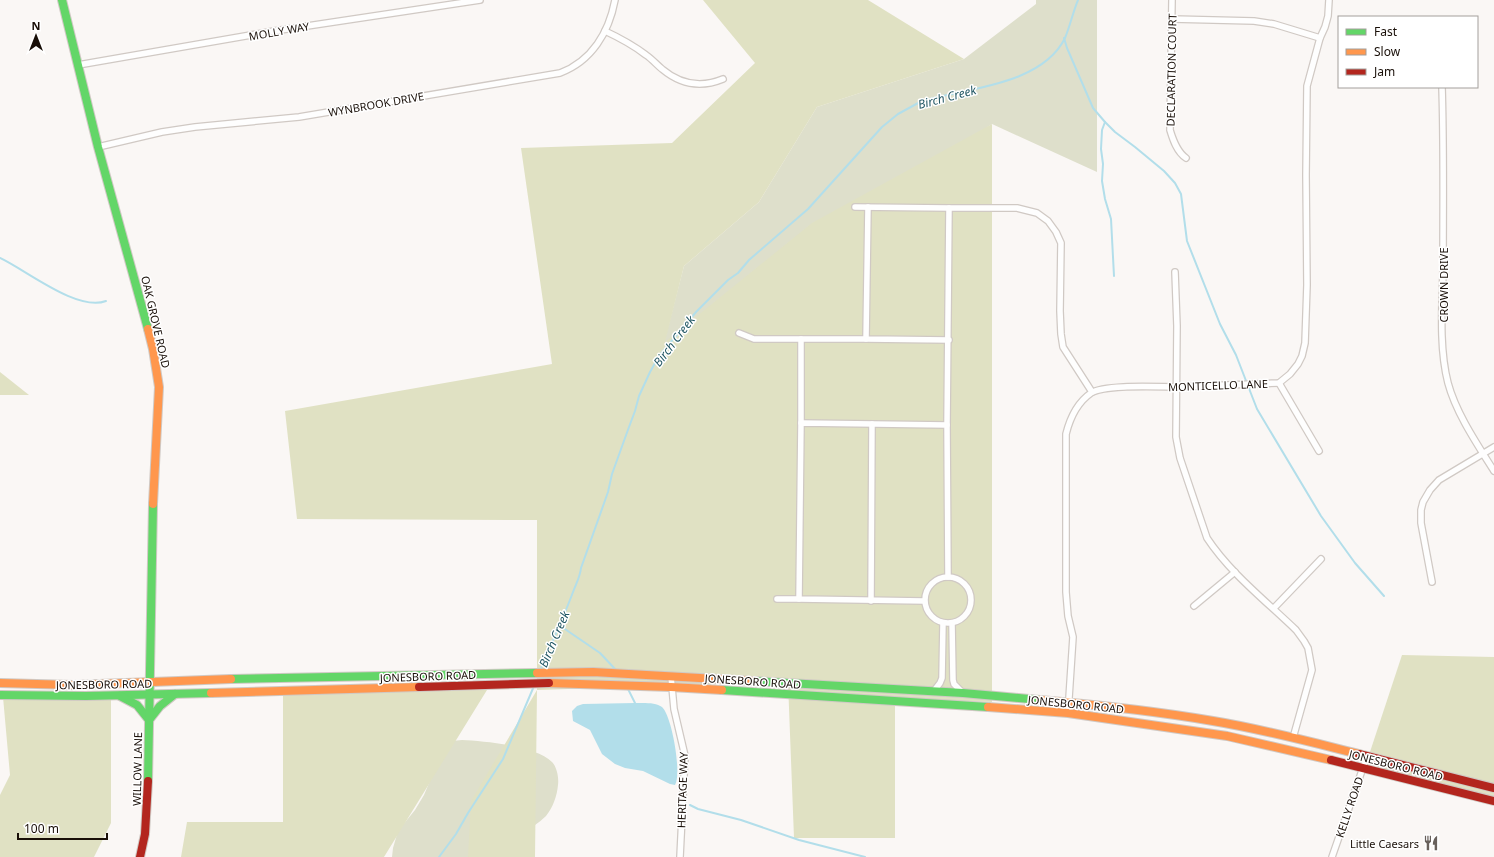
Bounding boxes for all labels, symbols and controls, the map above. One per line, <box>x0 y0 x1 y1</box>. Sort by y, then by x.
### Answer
street label: DECLARATION COURT <box>1163 13 1179 127</box>
north arrow <box>16 16 56 56</box>
legend <box>1338 16 1478 88</box>
text: N <box>32 18 40 33</box>
street label: MOLLY WAY <box>248 18 311 44</box>
text: Fast <box>1374 23 1398 40</box>
text: Slow <box>1374 43 1401 60</box>
text: Jam <box>1373 63 1395 80</box>
water label: Birch Creek <box>916 81 979 113</box>
street label: WYNBROOK DRIVE <box>327 88 425 120</box>
street label: CROWN DRIVE <box>1436 247 1451 323</box>
street label: OAK GROVE ROAD <box>138 274 174 370</box>
water label: Birch Creek <box>649 311 699 370</box>
street label: MONTICELLO LANE <box>1168 376 1268 394</box>
water label: Birch Creek <box>534 607 574 670</box>
street label: JONESBORO ROAD <box>379 667 476 685</box>
street label: JONESBORO ROAD <box>703 670 802 692</box>
street label: JONESBORO ROAD <box>55 676 152 692</box>
street label: JONESBORO ROAD <box>1026 691 1125 716</box>
street label: WILLOW LANE <box>129 732 145 806</box>
street label: JONESBORO ROAD <box>1346 746 1445 784</box>
street label: HERITAGE WAY <box>673 751 691 828</box>
street label: KELLY ROAD <box>1332 775 1366 839</box>
scale bar <box>18 815 107 841</box>
text: 100 m <box>24 820 59 837</box>
restaurant icon: Little Caesars <box>1422 834 1440 852</box>
place label: Little Caesars <box>1350 836 1419 851</box>

